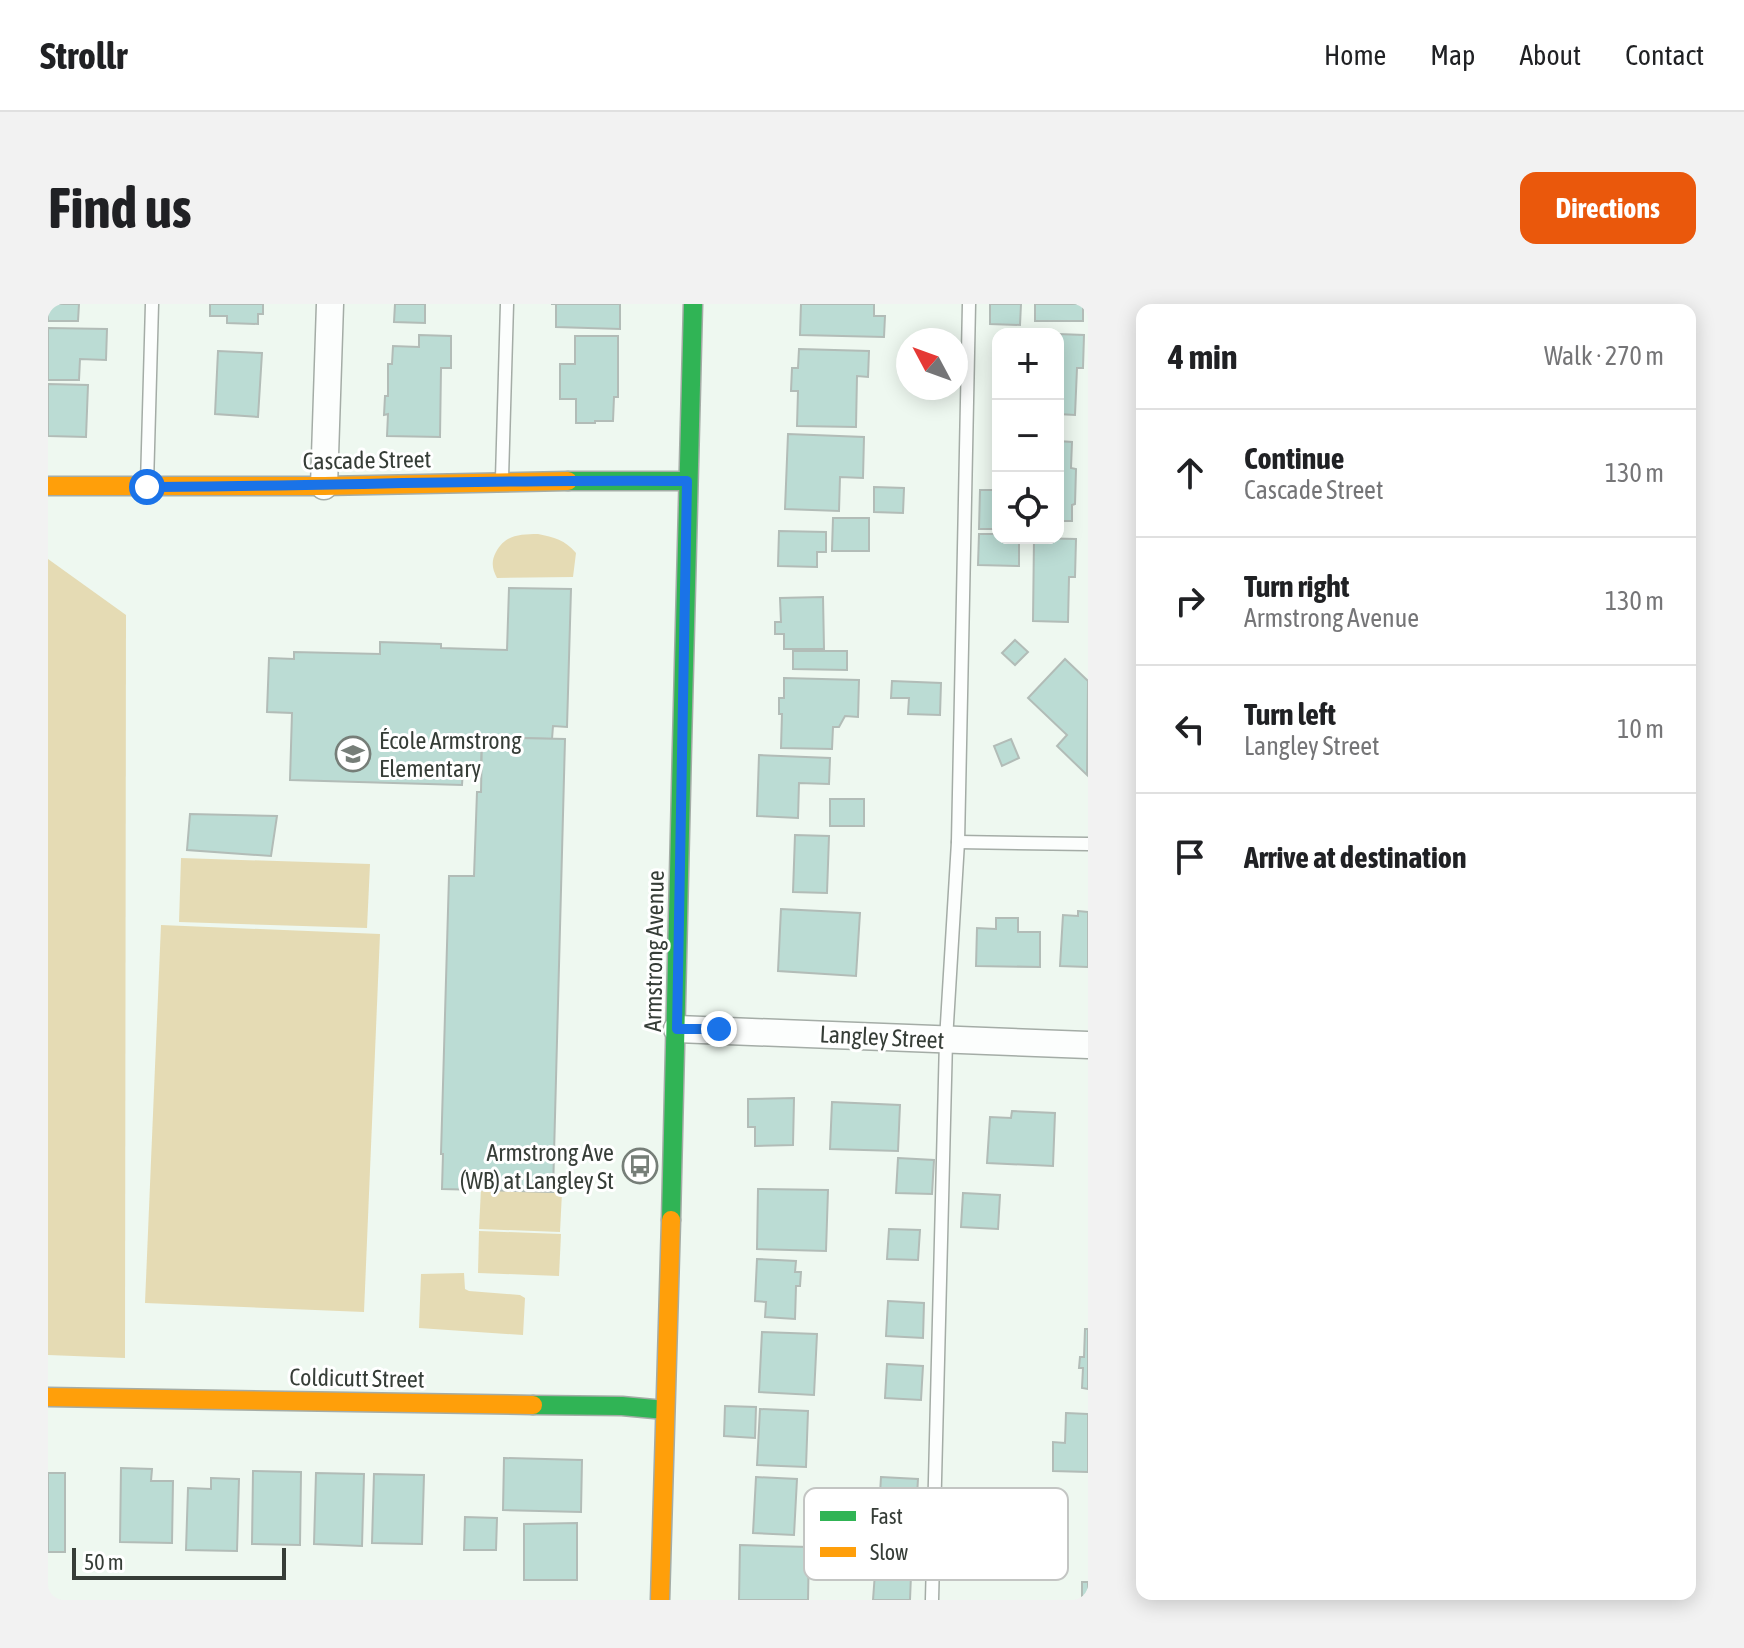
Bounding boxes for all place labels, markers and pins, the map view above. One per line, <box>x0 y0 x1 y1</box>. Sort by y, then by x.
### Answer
place label: École Armstrong Elementary <box>379 727 522 782</box>
school or university icon: École Armstrong Elementary <box>334 735 372 773</box>
place label: Armstrong Ave (WB) at Langley St <box>460 1139 614 1194</box>
bus stop icon: Armstrong Ave (WB) at Langley St <box>621 1147 659 1185</box>

